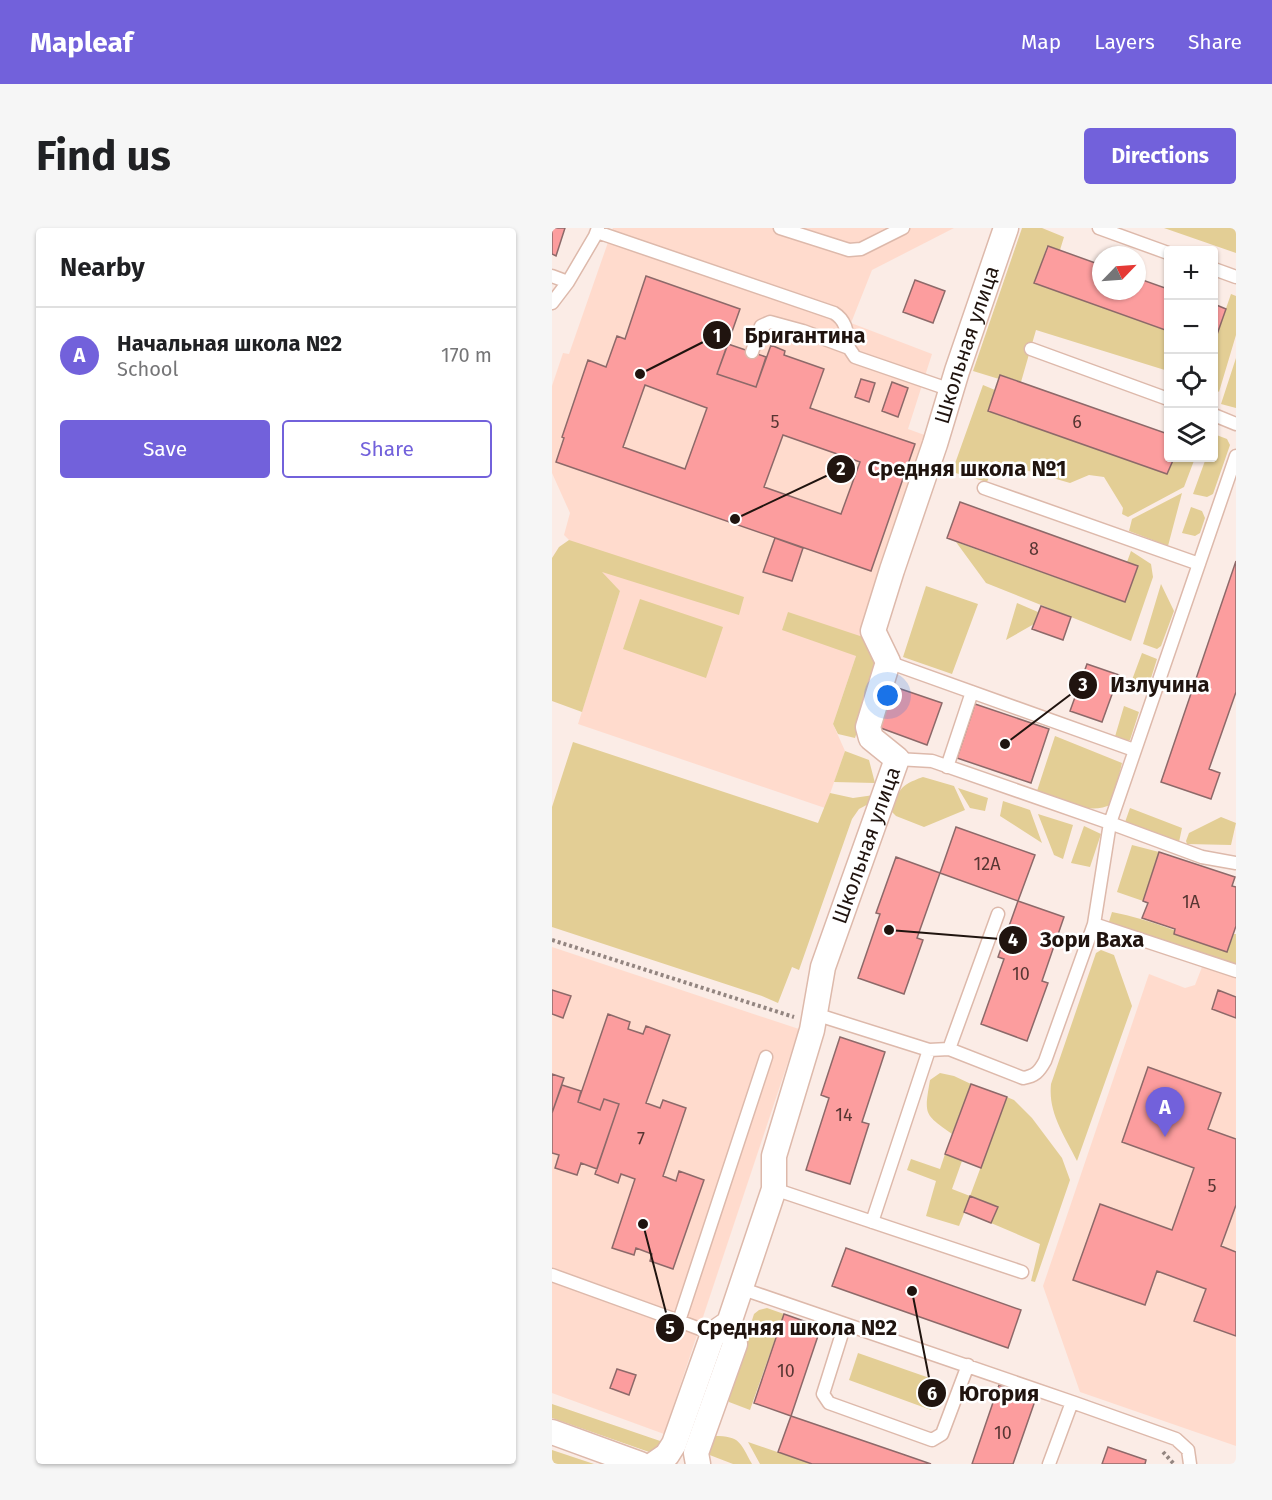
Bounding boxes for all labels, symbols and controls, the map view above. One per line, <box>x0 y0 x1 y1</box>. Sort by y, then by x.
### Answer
text: Mapleaf <box>30 26 133 59</box>
text: Map <box>1021 29 1061 55</box>
text: Layers <box>1094 29 1155 55</box>
text: Share <box>1188 29 1242 55</box>
button: Directions <box>1084 128 1236 184</box>
text: Find us <box>36 131 171 181</box>
north arrow <box>1092 246 1146 300</box>
map controls <box>1164 246 1218 462</box>
button: + <box>1164 246 1218 300</box>
text: Nearby <box>60 252 145 283</box>
street label: Школьная улица <box>929 263 1005 427</box>
button: − <box>1164 300 1218 354</box>
callout: Бригантина <box>702 315 878 355</box>
text: Бригантина <box>744 322 866 349</box>
text: 1 <box>713 325 721 347</box>
text: Начальная школа №2 <box>117 330 342 357</box>
text: A <box>74 343 85 367</box>
text: 170 m <box>441 343 492 367</box>
button: locate <box>1164 354 1218 408</box>
text: School <box>117 357 178 381</box>
button: layers <box>1164 408 1218 462</box>
house number: 5 <box>770 411 780 433</box>
house number: 6 <box>1072 411 1082 433</box>
button: Save <box>60 420 270 478</box>
button: Share <box>282 420 492 478</box>
callout: Средняя школа №1 <box>826 449 1079 489</box>
text: Средняя школа №1 <box>867 455 1067 482</box>
text: 2 <box>836 458 846 480</box>
house number: 8 <box>1029 538 1039 560</box>
callout: Излучина <box>1068 665 1221 705</box>
text: Излучина <box>1110 671 1210 698</box>
text: 3 <box>1077 674 1088 696</box>
your location <box>873 681 902 710</box>
street label: Школьная улица <box>826 763 906 927</box>
house number: 12А <box>973 853 1001 875</box>
house number: 1А <box>1182 891 1201 913</box>
callout: Зори Ваха <box>998 920 1156 960</box>
text: Зори Ваха <box>1039 926 1144 953</box>
text: 4 <box>1008 929 1018 951</box>
house number: 10 <box>1012 963 1030 985</box>
pin: A <box>1146 1088 1184 1137</box>
house number: 14 <box>835 1104 853 1126</box>
house number: 7 <box>637 1128 645 1150</box>
house number: 5 <box>1207 1175 1217 1197</box>
callout: Средняя школа №2 <box>655 1308 909 1348</box>
text: Средняя школа №2 <box>697 1314 897 1341</box>
text: 5 <box>665 1317 675 1339</box>
house number: 10 <box>777 1360 795 1382</box>
callout: Югория <box>917 1373 1052 1413</box>
text: Югория <box>959 1380 1039 1407</box>
text: 6 <box>927 1383 937 1405</box>
house number: 10 <box>994 1422 1012 1444</box>

